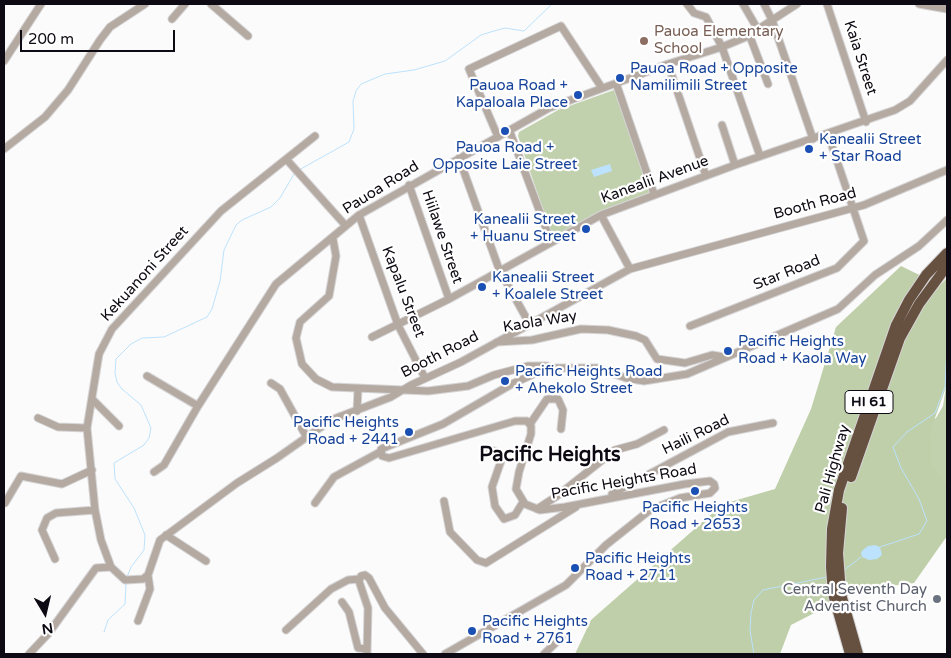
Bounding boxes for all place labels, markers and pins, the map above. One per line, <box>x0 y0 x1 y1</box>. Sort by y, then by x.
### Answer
place label: Pauoa Elementary School <box>654 23 784 58</box>
marker: Pauoa Elementary School <box>638 35 650 47</box>
place label: Pauoa Road + Opposite Namilimili Street <box>630 60 798 95</box>
marker: Pauoa Road + Opposite Namilimili Street <box>614 72 626 84</box>
place label: Pauoa Road + Kapaloala Place <box>456 77 568 112</box>
marker: Pauoa Road + Kapaloala Place <box>572 89 584 101</box>
marker: Pauoa Road + Opposite Laie Street <box>499 125 511 137</box>
place label: Kanealii Street + Star Road <box>819 131 922 166</box>
place label: Pauoa Road + Opposite Laie Street <box>432 139 578 174</box>
marker: Kanealii Street + Star Road <box>803 143 815 155</box>
place label: Kanealii Street + Huanu Street <box>470 211 576 246</box>
marker: Kanealii Street + Huanu Street <box>580 223 592 235</box>
place label: Kanealii Street + Koalele Street <box>492 269 603 304</box>
marker: Kanealii Street + Koalele Street <box>476 281 488 293</box>
place label: Pacific Heights Road + Kaola Way <box>738 333 867 368</box>
marker: Pacific Heights Road + Kaola Way <box>722 345 734 357</box>
place label: Pacific Heights Road + Ahekolo Street <box>515 363 663 398</box>
marker: Pacific Heights Road + Ahekolo Street <box>499 375 511 387</box>
place label: Pacific Heights Road + 2441 <box>293 414 399 449</box>
marker: Pacific Heights Road + 2441 <box>403 426 415 438</box>
marker: Pacific Heights Road + 2653 <box>689 485 701 497</box>
place label: Pacific Heights Road + 2653 <box>642 499 748 534</box>
place label: Pacific Heights Road + 2711 <box>585 550 691 585</box>
marker: Pacific Heights Road + 2711 <box>569 562 581 574</box>
place label: Central Seventh Day Adventist Church <box>783 581 927 616</box>
marker: Central Seventh Day Adventist Church <box>931 593 943 605</box>
place label: Pacific Heights Road + 2761 <box>482 613 588 648</box>
marker: Pacific Heights Road + 2761 <box>466 625 478 637</box>

